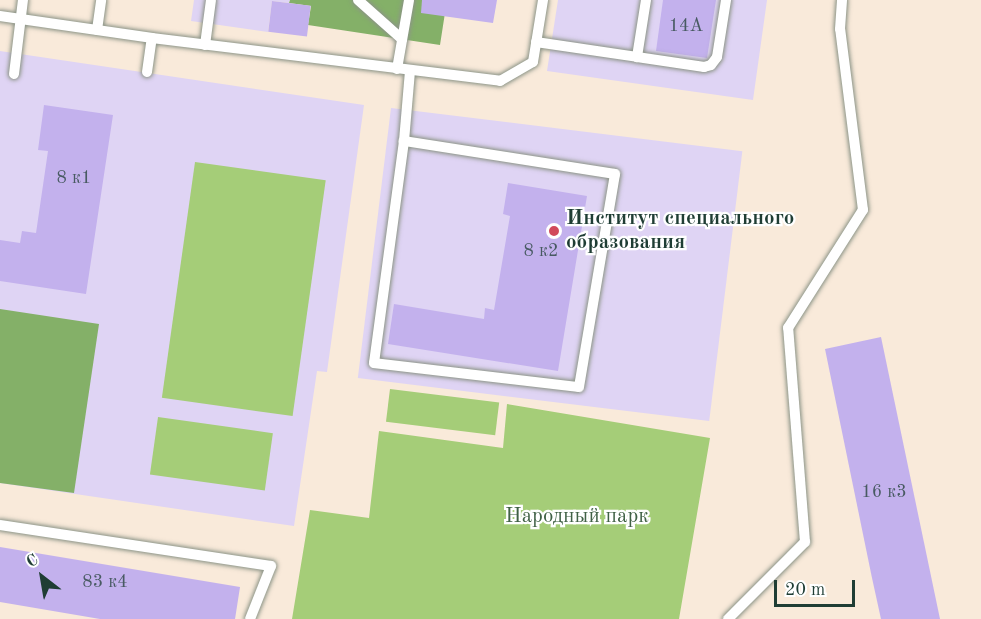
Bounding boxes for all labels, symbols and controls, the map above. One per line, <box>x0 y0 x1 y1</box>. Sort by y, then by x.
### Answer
house number: 14А <box>669 15 703 37</box>
house number: 8 к1 <box>57 167 91 189</box>
place label: Институт специального образования <box>566 206 794 256</box>
marker: Институт специального образования <box>547 224 561 238</box>
house number: 8 к2 <box>524 240 558 262</box>
house number: 16 к3 <box>861 481 907 503</box>
park label: Народный парк <box>505 504 649 530</box>
north arrow <box>12 547 72 607</box>
text: С <box>24 552 41 571</box>
scale bar <box>777 568 858 606</box>
house number: 83 к4 <box>82 571 128 593</box>
text: 20 m <box>785 581 825 599</box>

